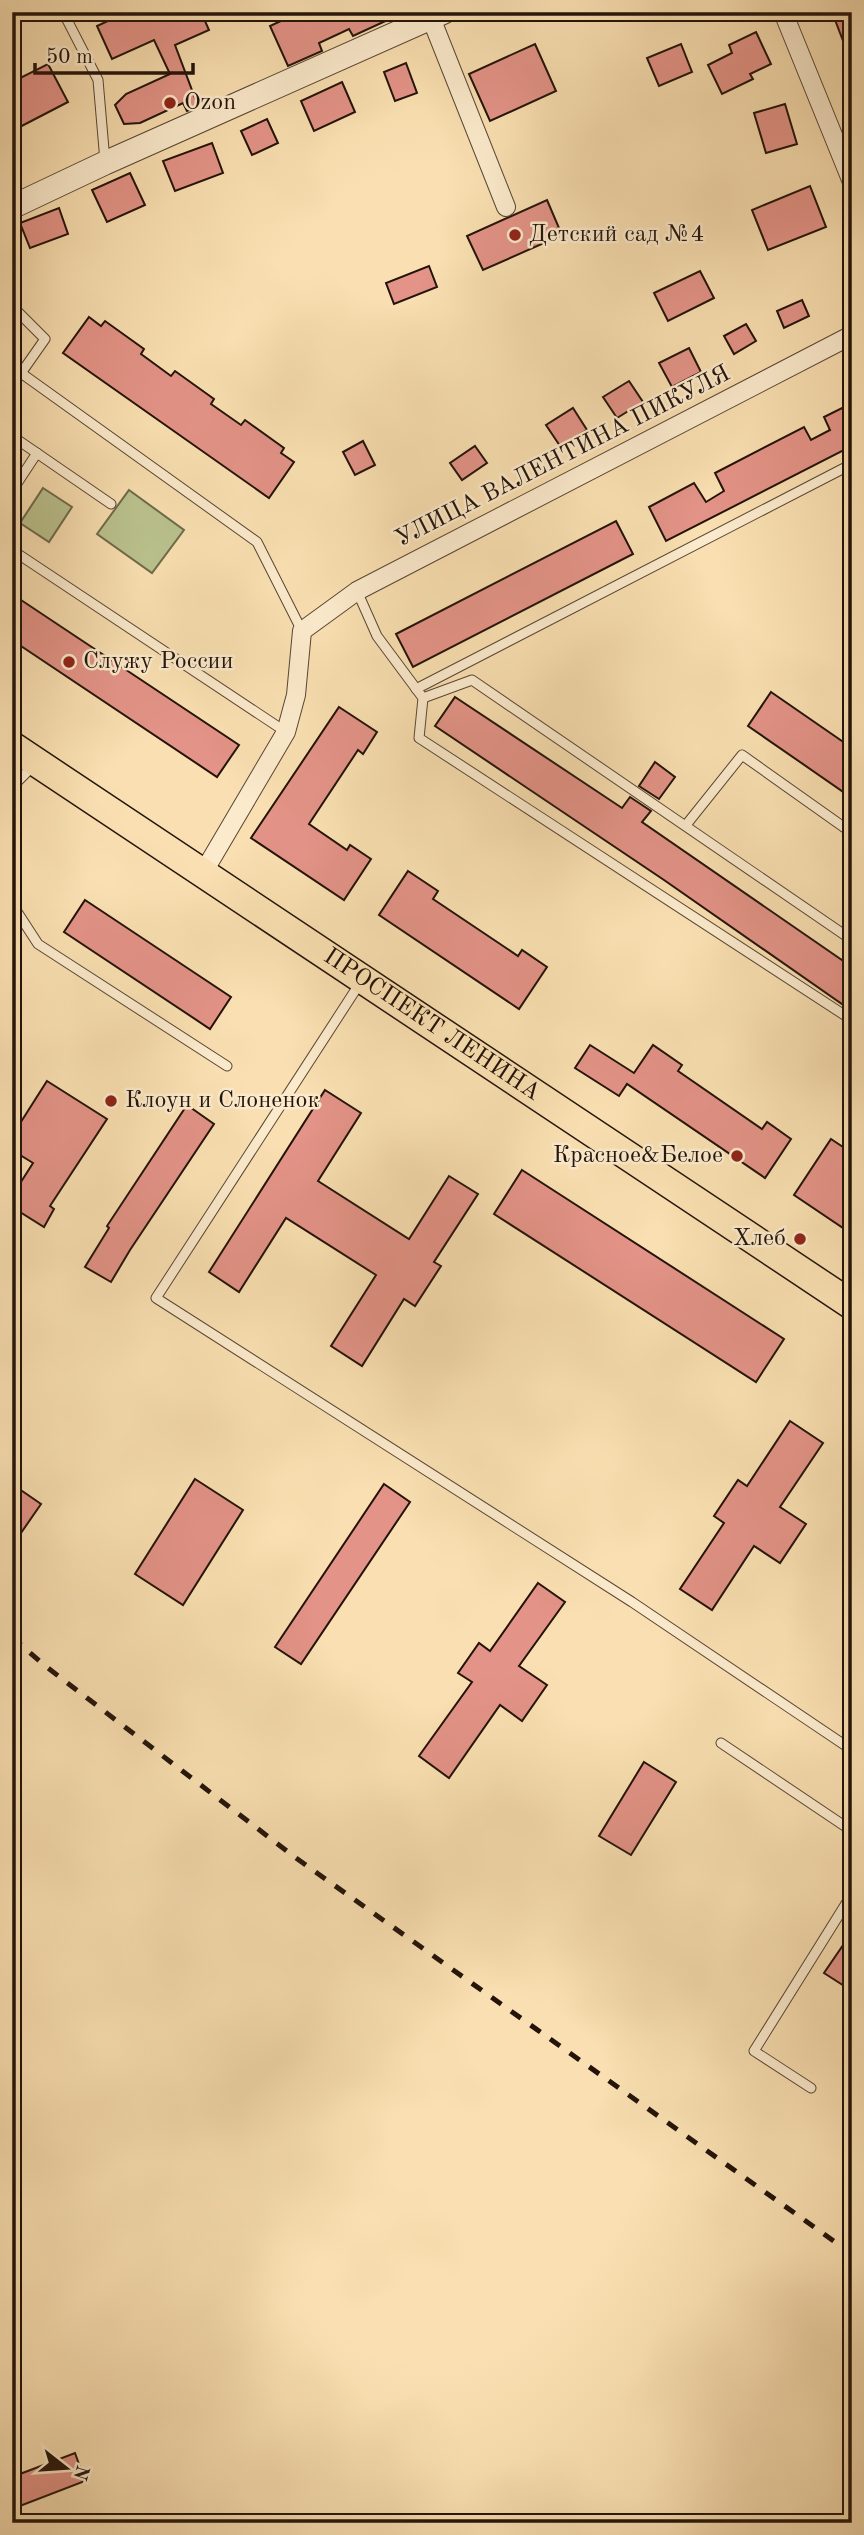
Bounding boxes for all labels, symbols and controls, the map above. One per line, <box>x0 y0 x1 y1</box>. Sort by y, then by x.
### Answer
scale bar <box>35 32 192 76</box>
text: 50 m <box>46 47 93 68</box>
place label: Ozon <box>184 91 236 115</box>
marker: Ozon <box>162 95 178 111</box>
place label: Детский сад №4 <box>529 223 705 247</box>
marker: Детский сад №4 <box>507 227 523 243</box>
street label: УЛИЦА ВАЛЕНТИНА ПИКУЛЯ <box>392 362 734 552</box>
place label: Служу России <box>83 650 233 674</box>
marker: Служу России <box>61 654 77 670</box>
street label: ПРОСПЕКТ ЛЕНИНА <box>319 945 544 1106</box>
place label: Клоун и Слоненок <box>125 1089 320 1113</box>
marker: Клоун и Слоненок <box>103 1093 119 1109</box>
place label: Красное&Белое <box>553 1144 723 1168</box>
marker: Красное&Белое <box>729 1148 745 1164</box>
place label: Хлеб <box>733 1227 786 1251</box>
marker: Хлеб <box>792 1231 808 1247</box>
north arrow <box>32 2434 102 2504</box>
text: N <box>69 2463 91 2482</box>

